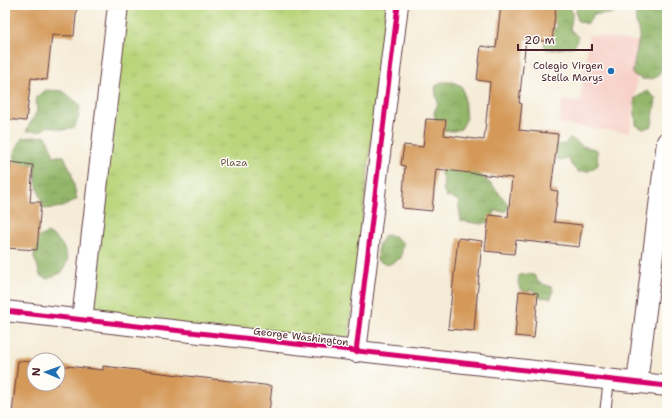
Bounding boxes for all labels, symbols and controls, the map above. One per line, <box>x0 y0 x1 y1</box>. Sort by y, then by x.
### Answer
scale bar <box>518 26 592 52</box>
text: 20 m <box>524 32 555 48</box>
place label: Colegio Virgen Stella Marys <box>533 59 603 84</box>
marker: Colegio Virgen Stella Marys <box>606 66 616 76</box>
park label: Plaza <box>221 156 248 169</box>
street label: George Washington <box>253 324 349 349</box>
north arrow <box>26 352 66 392</box>
text: N <box>29 367 44 376</box>

